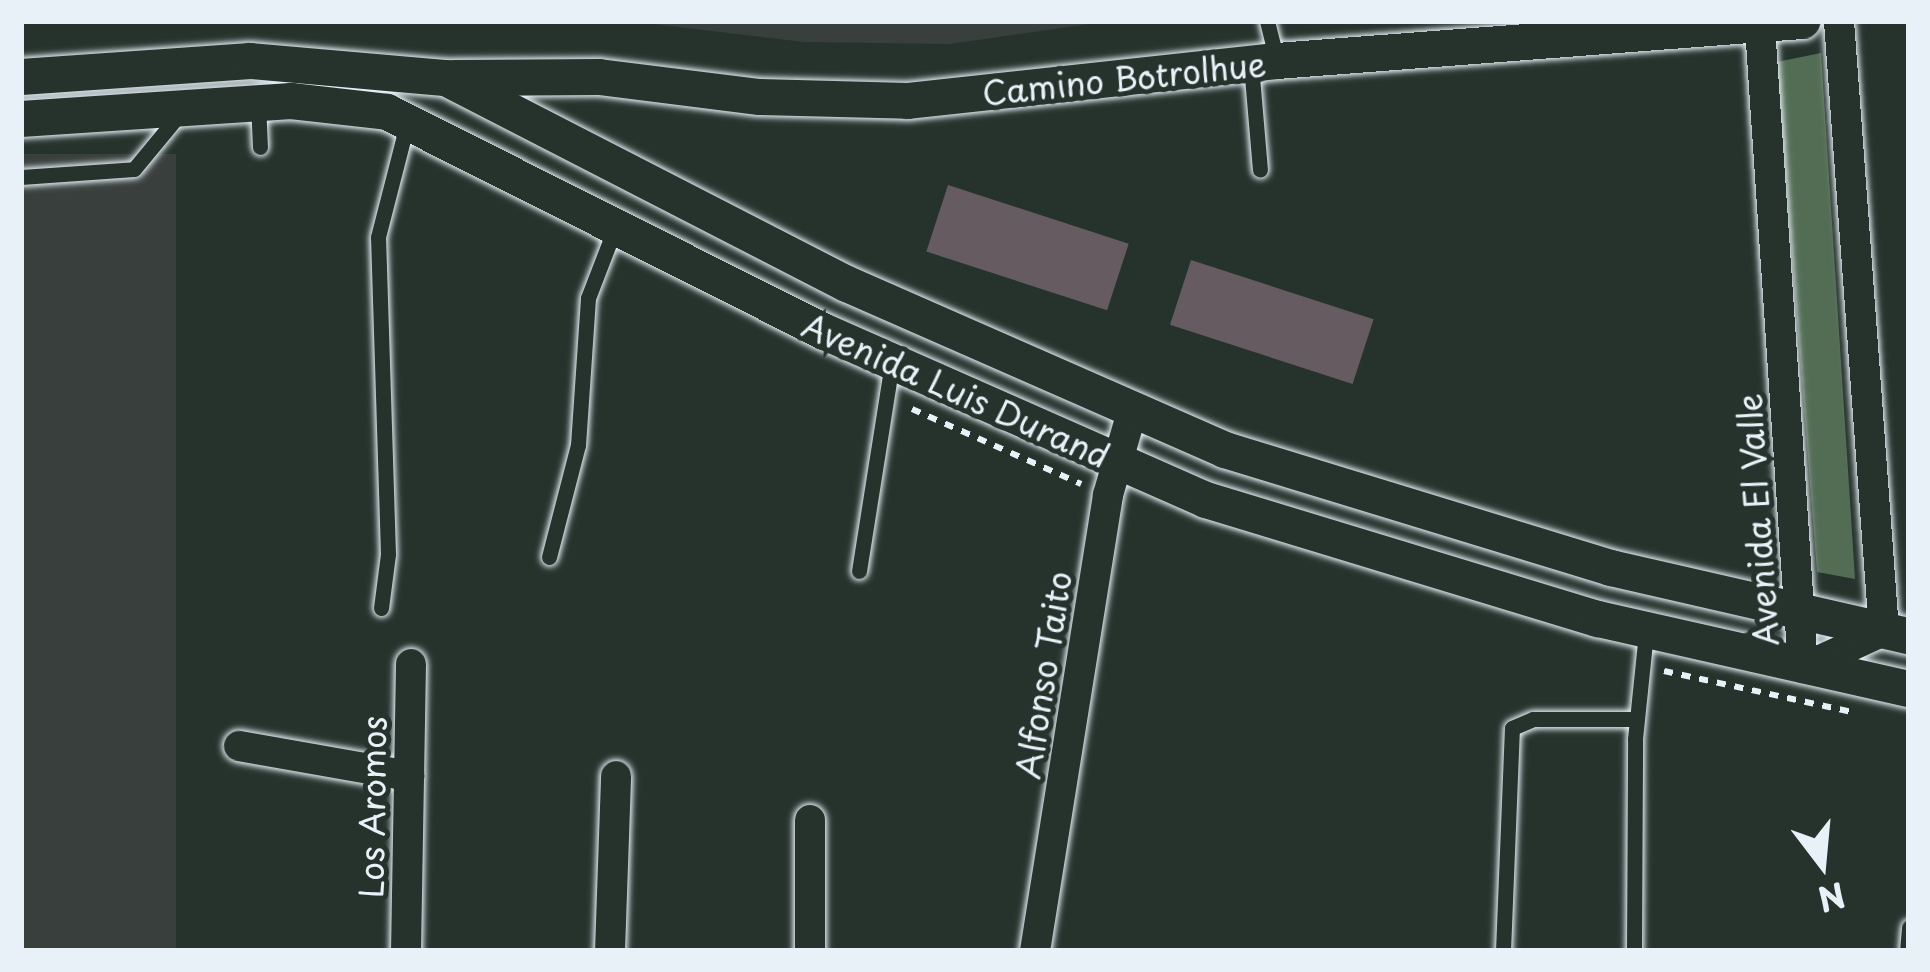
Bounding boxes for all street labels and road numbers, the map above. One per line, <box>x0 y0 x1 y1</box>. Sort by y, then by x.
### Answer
street label: Camino Botrolhue <box>980 43 1268 113</box>
street label: Avenida Luis Durand <box>797 305 1115 475</box>
street label: Avenida El Valle <box>1728 393 1786 647</box>
street label: Alfonso Taito <box>1007 568 1079 782</box>
street label: Los Aromos <box>351 714 393 900</box>

